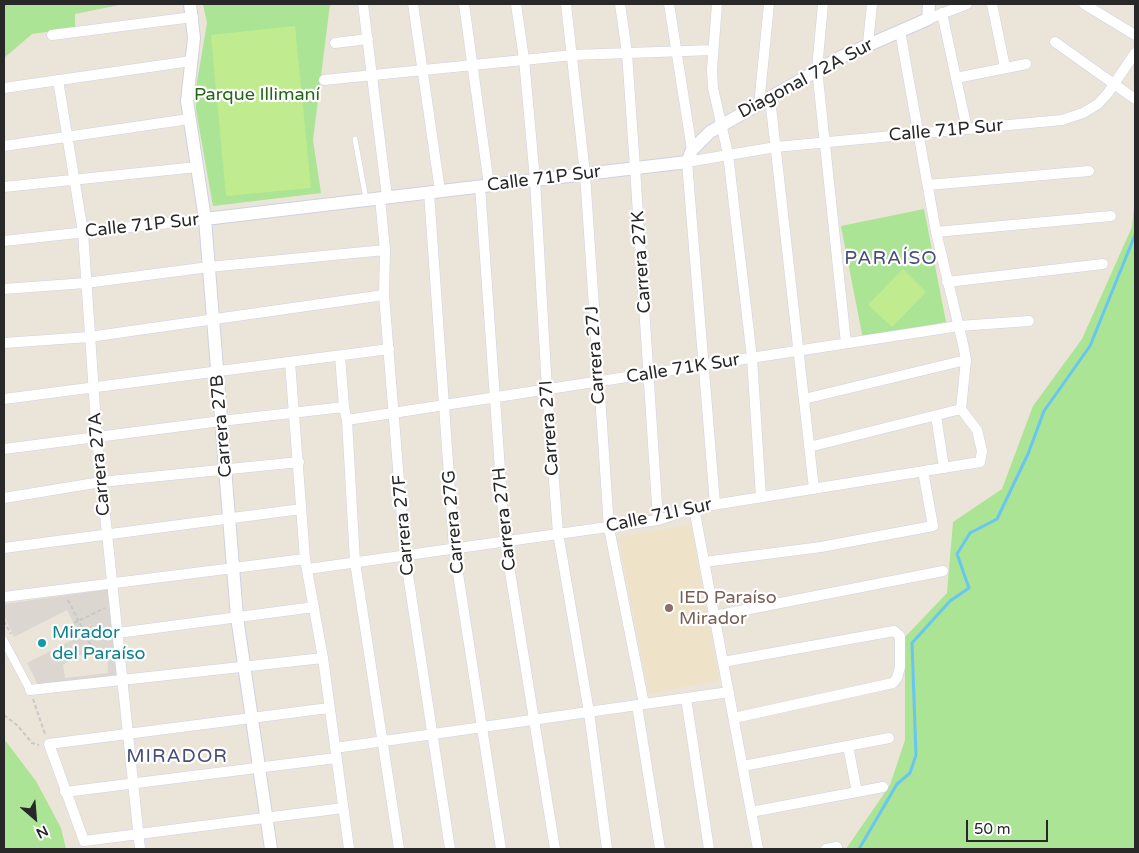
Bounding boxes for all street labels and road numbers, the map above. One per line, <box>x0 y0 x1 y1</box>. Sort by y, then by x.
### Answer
street label: Diagonal 72A Sur <box>735 34 877 124</box>
street label: Calle 71P Sur <box>888 115 1004 147</box>
street label: Calle 71P Sur <box>486 161 602 197</box>
street label: Calle 71P Sur <box>84 209 200 243</box>
street label: Carrera 27K <box>628 210 656 314</box>
street label: Carrera 27J <box>582 305 610 405</box>
street label: Calle 71K Sur <box>625 349 741 389</box>
street label: Carrera 27B <box>207 374 237 478</box>
street label: Carrera 27I <box>536 379 564 477</box>
street label: Carrera 27A <box>85 411 115 517</box>
street label: Carrera 27H <box>489 466 521 572</box>
street label: Carrera 27G <box>439 469 469 575</box>
street label: Carrera 27F <box>389 473 419 577</box>
street label: Calle 71I Sur <box>604 494 714 538</box>

